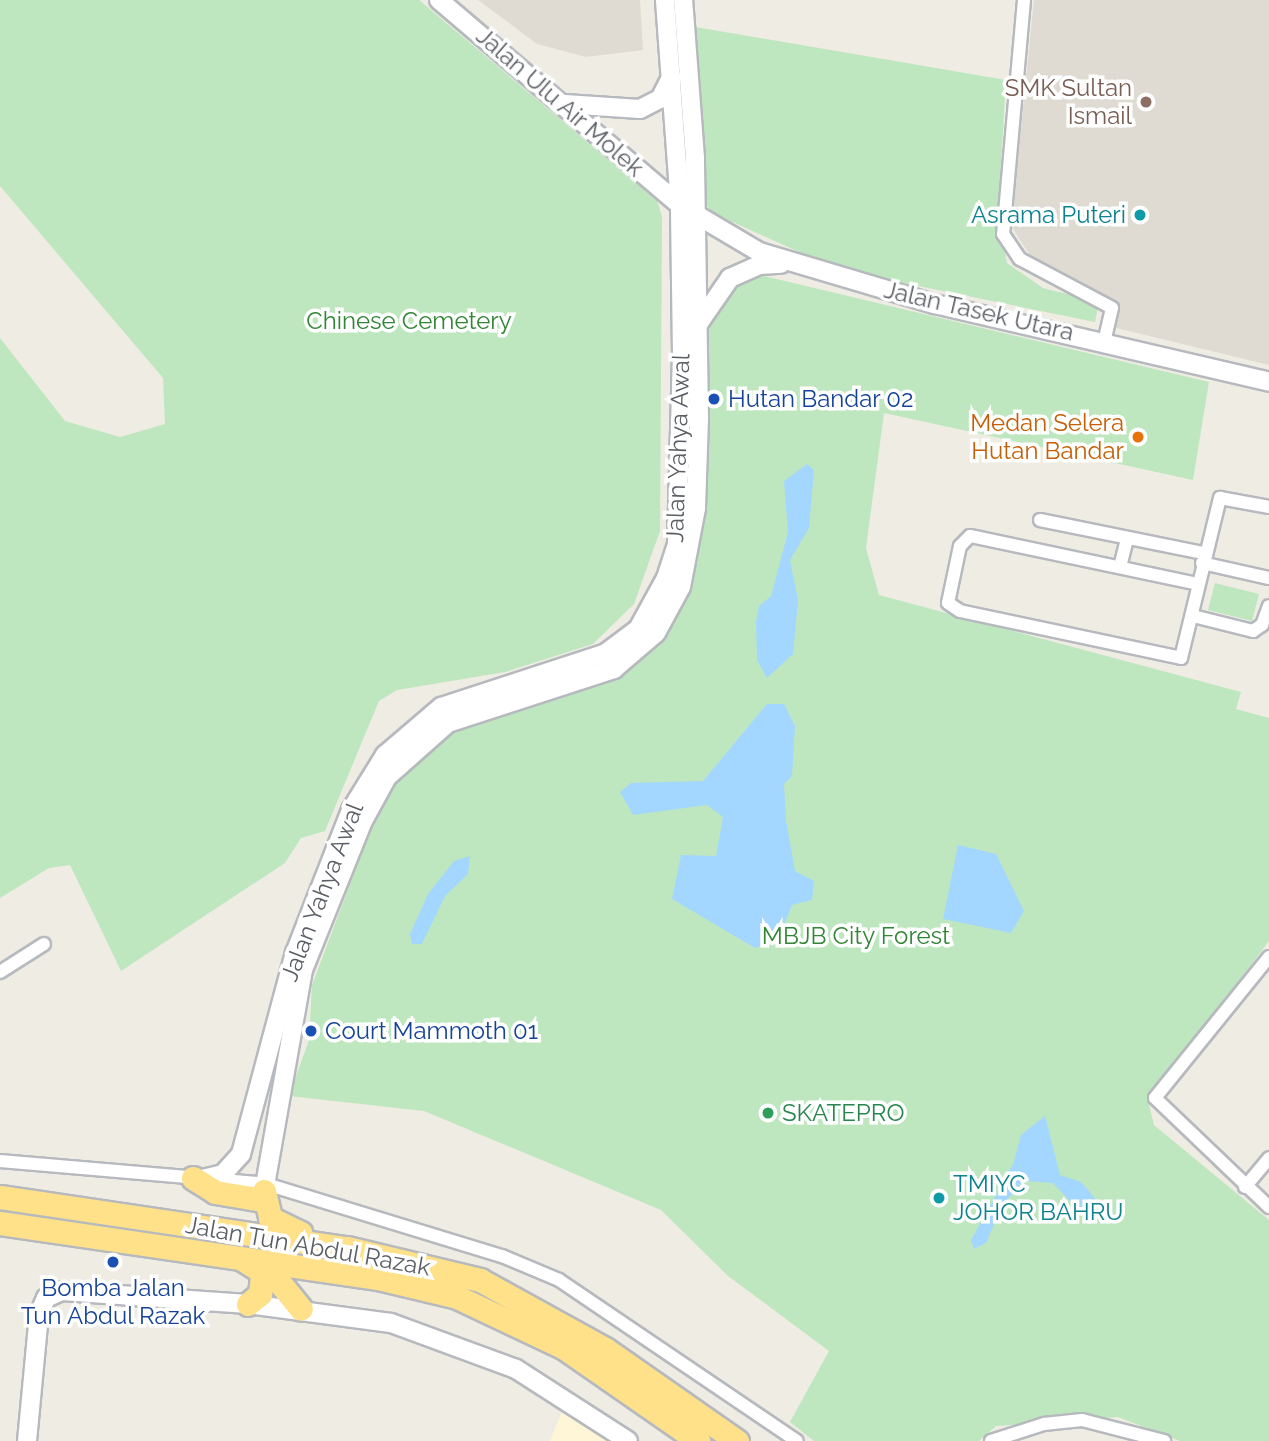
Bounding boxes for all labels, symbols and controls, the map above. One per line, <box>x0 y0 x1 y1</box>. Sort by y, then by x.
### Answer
street label: Jalan Ulu Air Molek <box>470 21 650 183</box>
place label: SMK Sultan Ismail <box>1004 74 1132 130</box>
marker: SMK Sultan Ismail <box>1138 94 1154 110</box>
place label: Asrama Puteri <box>971 201 1126 229</box>
marker: Asrama Puteri <box>1132 207 1148 223</box>
street label: Jalan Tasek Utara <box>881 275 1077 347</box>
park label: Chinese Cemetery <box>306 307 512 335</box>
street label: Jalan Yahya Awal <box>660 352 696 544</box>
place label: Hutan Bandar 02 <box>728 385 914 413</box>
marker: Hutan Bandar 02 <box>706 391 722 407</box>
place label: Medan Selera Hutan Bandar <box>970 409 1124 465</box>
marker: Medan Selera Hutan Bandar <box>1130 429 1146 445</box>
street label: Jalan Yahya Awal <box>274 798 370 986</box>
park label: MBJB City Forest <box>762 922 950 950</box>
place label: Court Mammoth 01 <box>325 1017 538 1045</box>
marker: Court Mammoth 01 <box>303 1023 319 1039</box>
place label: SKATEPRO <box>782 1099 904 1127</box>
marker: SKATEPRO <box>760 1105 776 1121</box>
place label: TMIYC JOHOR BAHRU <box>953 1170 1123 1226</box>
marker: TMIYC JOHOR BAHRU <box>931 1190 947 1206</box>
street label: Jalan Tun Abdul Razak <box>182 1210 434 1282</box>
marker: Bomba Jalan Tun Abdul Razak <box>105 1254 121 1270</box>
place label: Bomba Jalan Tun Abdul Razak <box>20 1274 206 1330</box>

